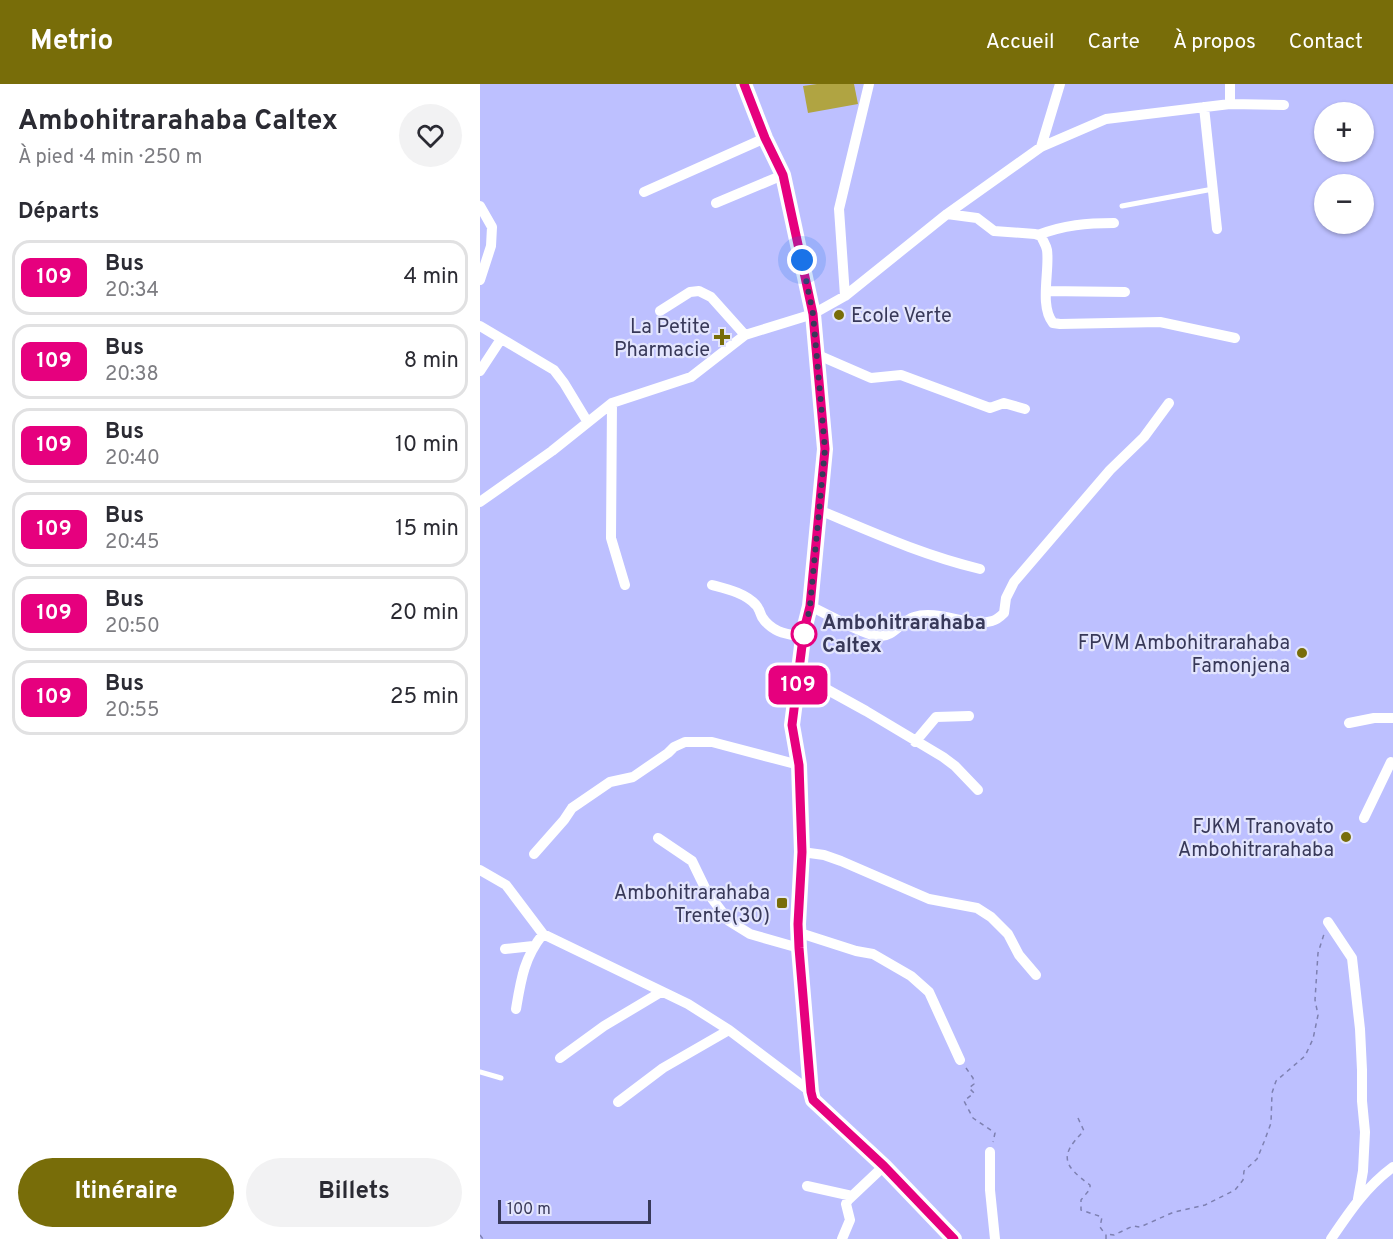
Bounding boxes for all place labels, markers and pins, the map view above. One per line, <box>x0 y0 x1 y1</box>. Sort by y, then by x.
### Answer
place label: Ecole Verte <box>851 304 952 330</box>
marker: Ecole Verte <box>832 308 846 322</box>
place label: La Petite Pharmacie <box>614 315 710 364</box>
marker: La Petite Pharmacie <box>715 330 729 344</box>
place label: Ambohitrarahaba Caltex <box>822 611 986 660</box>
marker: Ambohitrarahaba Caltex <box>791 621 817 647</box>
place label: FPVM Ambohitrarahaba Famonjena <box>1078 631 1290 680</box>
marker: FPVM Ambohitrarahaba Famonjena <box>1295 646 1309 660</box>
place label: FJKM Tranovato Ambohitrarahaba <box>1178 815 1334 864</box>
marker: FJKM Tranovato Ambohitrarahaba <box>1339 830 1353 844</box>
place label: Ambohitrarahaba Trente(30) <box>614 881 770 930</box>
marker: Ambohitrarahaba Trente(30) <box>775 896 789 910</box>

